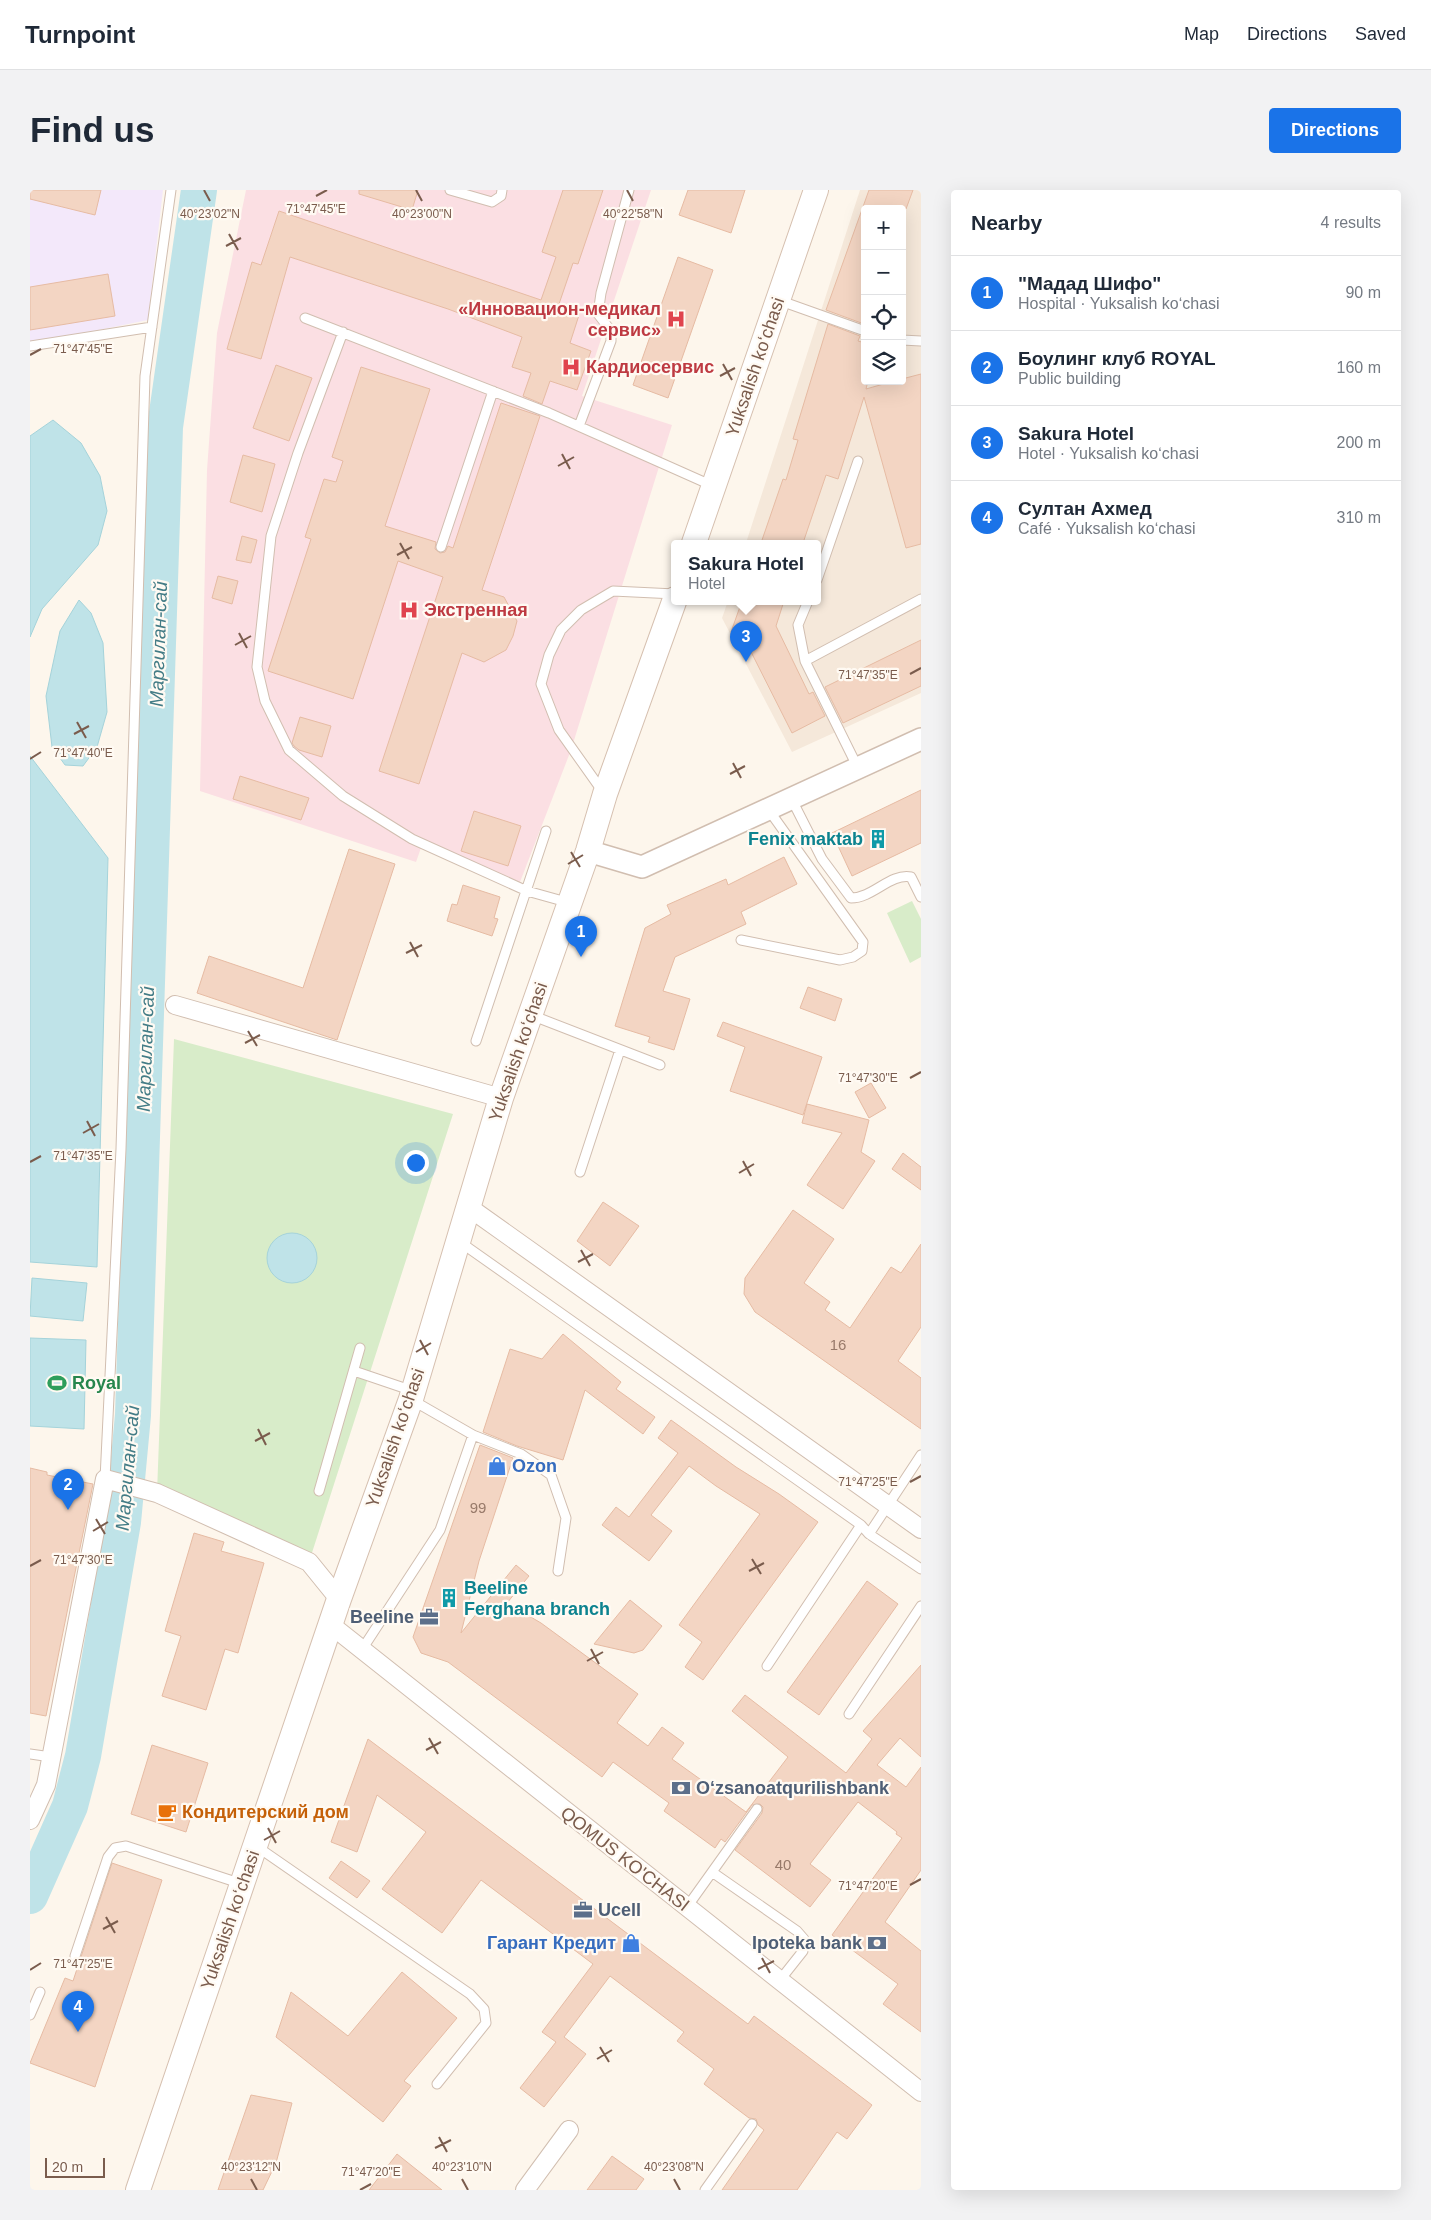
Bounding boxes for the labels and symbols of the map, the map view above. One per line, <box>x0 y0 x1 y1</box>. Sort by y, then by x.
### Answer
text: 71°47'45"E <box>286 202 346 216</box>
text: 40°23'02"N <box>180 207 240 221</box>
text: 40°23'00"N <box>392 207 452 221</box>
text: 40°22'58"N <box>603 207 663 221</box>
street label: Yuksalish koʻchasi <box>722 295 788 439</box>
place label: «Инновацион-медикал сервис» <box>458 299 661 340</box>
hospital icon: «Инновацион-медикал сервис» <box>665 308 687 330</box>
text: 71°47'45"E <box>53 342 113 356</box>
hospital icon: Кардиосервис <box>560 356 582 378</box>
place label: Кардиосервис <box>586 357 714 377</box>
water label: Маргилан-сай <box>146 580 171 707</box>
hospital icon: Экстренная <box>398 599 420 621</box>
place label: Экстренная <box>424 600 528 620</box>
pin: 3 <box>730 621 762 662</box>
text: 71°47'35"E <box>838 668 898 682</box>
text: 71°47'40"E <box>53 746 113 760</box>
building icon: Fenix maktab <box>867 828 889 850</box>
place label: Fenix maktab <box>748 829 863 849</box>
pin: 1 <box>565 916 597 957</box>
street label: Yuksalish koʻchasi <box>485 980 551 1124</box>
water label: Маргилан-сай <box>133 985 158 1112</box>
text: 71°47'30"E <box>838 1071 898 1085</box>
text: 71°47'35"E <box>53 1149 113 1163</box>
your location <box>403 1150 429 1176</box>
house number: 16 <box>830 1336 846 1353</box>
street label: Yuksalish koʻchasi <box>362 1366 428 1510</box>
sports icon: Royal <box>46 1372 68 1394</box>
place label: Royal <box>72 1373 121 1393</box>
water label: Маргилан-сай <box>112 1404 143 1532</box>
shop icon: Ozon <box>486 1455 508 1477</box>
place label: Ozon <box>512 1456 557 1476</box>
pin: 2 <box>52 1469 84 1510</box>
text: 71°47'25"E <box>838 1475 898 1489</box>
house number: 99 <box>470 1499 486 1516</box>
text: 71°47'30"E <box>53 1553 113 1567</box>
place label: Beeline Ferghana branch <box>464 1578 610 1619</box>
building icon: Beeline Ferghana branch <box>438 1587 460 1609</box>
office icon: Beeline <box>418 1606 440 1628</box>
place label: Beeline <box>350 1607 414 1627</box>
bank icon: Oʻzsanoatqurilishbank <box>670 1777 692 1799</box>
place label: Oʻzsanoatqurilishbank <box>696 1778 890 1798</box>
cafe icon: Кондитерский дом <box>156 1801 178 1823</box>
place label: Кондитерский дом <box>182 1802 349 1822</box>
street label: QOMUS KO'CHASI <box>557 1803 693 1915</box>
street label: Yuksalish koʻchasi <box>197 1848 263 1992</box>
house number: 40 <box>775 1856 791 1873</box>
text: 71°47'20"E <box>838 1879 898 1893</box>
office icon: Ucell <box>572 1899 594 1921</box>
place label: Ucell <box>598 1900 641 1920</box>
shop icon: Гарант Кредит <box>620 1932 642 1954</box>
bank icon: Ipoteka bank <box>866 1932 888 1954</box>
place label: Гарант Кредит <box>487 1933 616 1953</box>
place label: Ipoteka bank <box>752 1933 863 1953</box>
text: 71°47'25"E <box>53 1957 113 1971</box>
pin: 4 <box>62 1991 94 2032</box>
scale bar <box>45 2155 105 2178</box>
text: 40°23'12"N <box>221 2160 281 2174</box>
text: 40°23'10"N <box>432 2160 492 2174</box>
text: 40°23'08"N <box>644 2160 704 2174</box>
text: 71°47'20"E <box>341 2165 401 2179</box>

